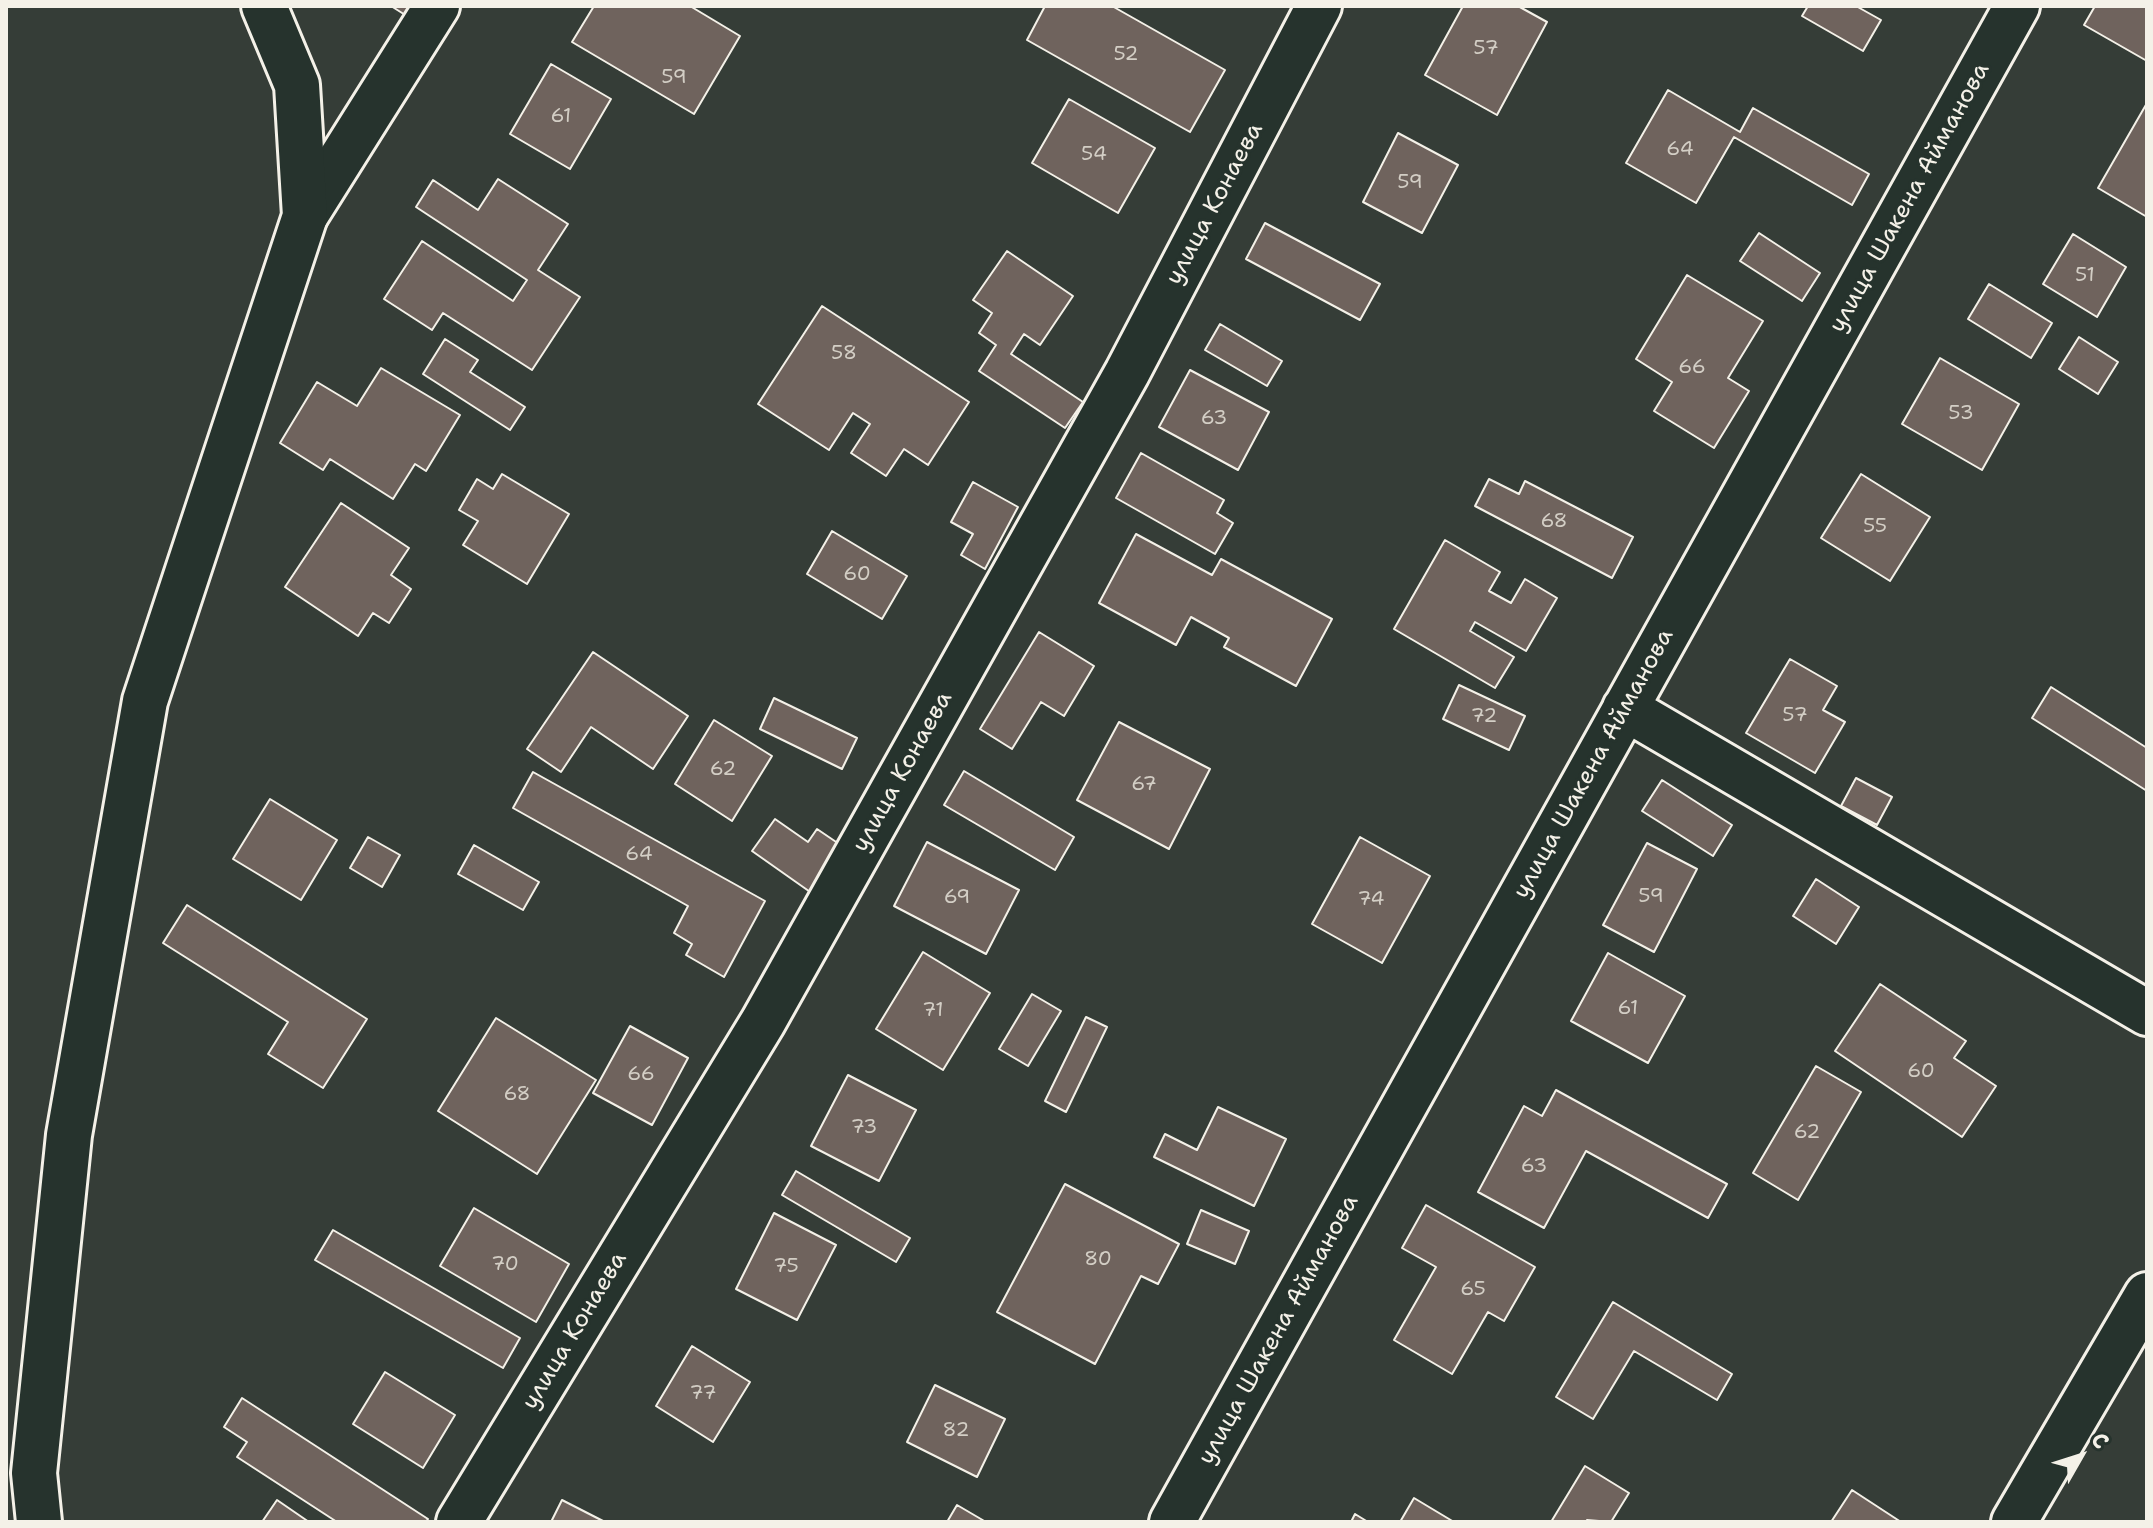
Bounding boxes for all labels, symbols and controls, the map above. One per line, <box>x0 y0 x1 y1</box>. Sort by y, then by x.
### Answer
house number: 57 <box>1473 37 1499 61</box>
house number: 52 <box>1113 43 1139 67</box>
street label: улица Шакена Айманова <box>1824 58 1996 338</box>
house number: 59 <box>661 66 687 90</box>
house number: 61 <box>551 105 571 129</box>
street label: улица Конаева <box>1160 118 1270 290</box>
house number: 64 <box>1666 138 1694 162</box>
house number: 54 <box>1081 143 1107 167</box>
house number: 59 <box>1397 171 1423 195</box>
house number: 51 <box>2075 264 2095 288</box>
house number: 58 <box>831 342 857 366</box>
house number: 66 <box>1678 356 1706 380</box>
house number: 53 <box>1948 402 1974 426</box>
house number: 63 <box>1201 407 1227 431</box>
house number: 68 <box>1540 510 1568 534</box>
house number: 55 <box>1863 515 1887 539</box>
house number: 60 <box>843 563 871 587</box>
street label: улица Шакена Айманова <box>1508 624 1680 904</box>
street label: улица Конаева <box>847 687 959 857</box>
house number: 57 <box>1782 704 1808 728</box>
house number: 72 <box>1471 705 1497 729</box>
house number: 62 <box>710 758 736 782</box>
house number: 67 <box>1131 773 1157 797</box>
house number: 64 <box>625 843 653 867</box>
house number: 59 <box>1638 885 1664 909</box>
house number: 69 <box>944 886 970 910</box>
house number: 74 <box>1357 888 1385 912</box>
house number: 61 <box>1618 997 1638 1021</box>
house number: 71 <box>922 999 944 1023</box>
house number: 60 <box>1907 1060 1935 1084</box>
house number: 66 <box>627 1063 655 1087</box>
house number: 68 <box>503 1083 531 1107</box>
house number: 73 <box>851 1116 877 1140</box>
house number: 62 <box>1794 1121 1820 1145</box>
house number: 63 <box>1521 1155 1547 1179</box>
street label: улица Шакена Айманова <box>1193 1190 1365 1470</box>
street label: улица Конаева <box>516 1247 634 1415</box>
house number: 80 <box>1084 1248 1112 1272</box>
house number: 70 <box>491 1253 519 1277</box>
house number: 75 <box>773 1255 799 1279</box>
house number: 65 <box>1460 1278 1486 1302</box>
house number: 77 <box>690 1382 716 1406</box>
north arrow <box>2041 1416 2121 1496</box>
house number: 82 <box>943 1419 969 1443</box>
text: С <box>2085 1426 2116 1455</box>

